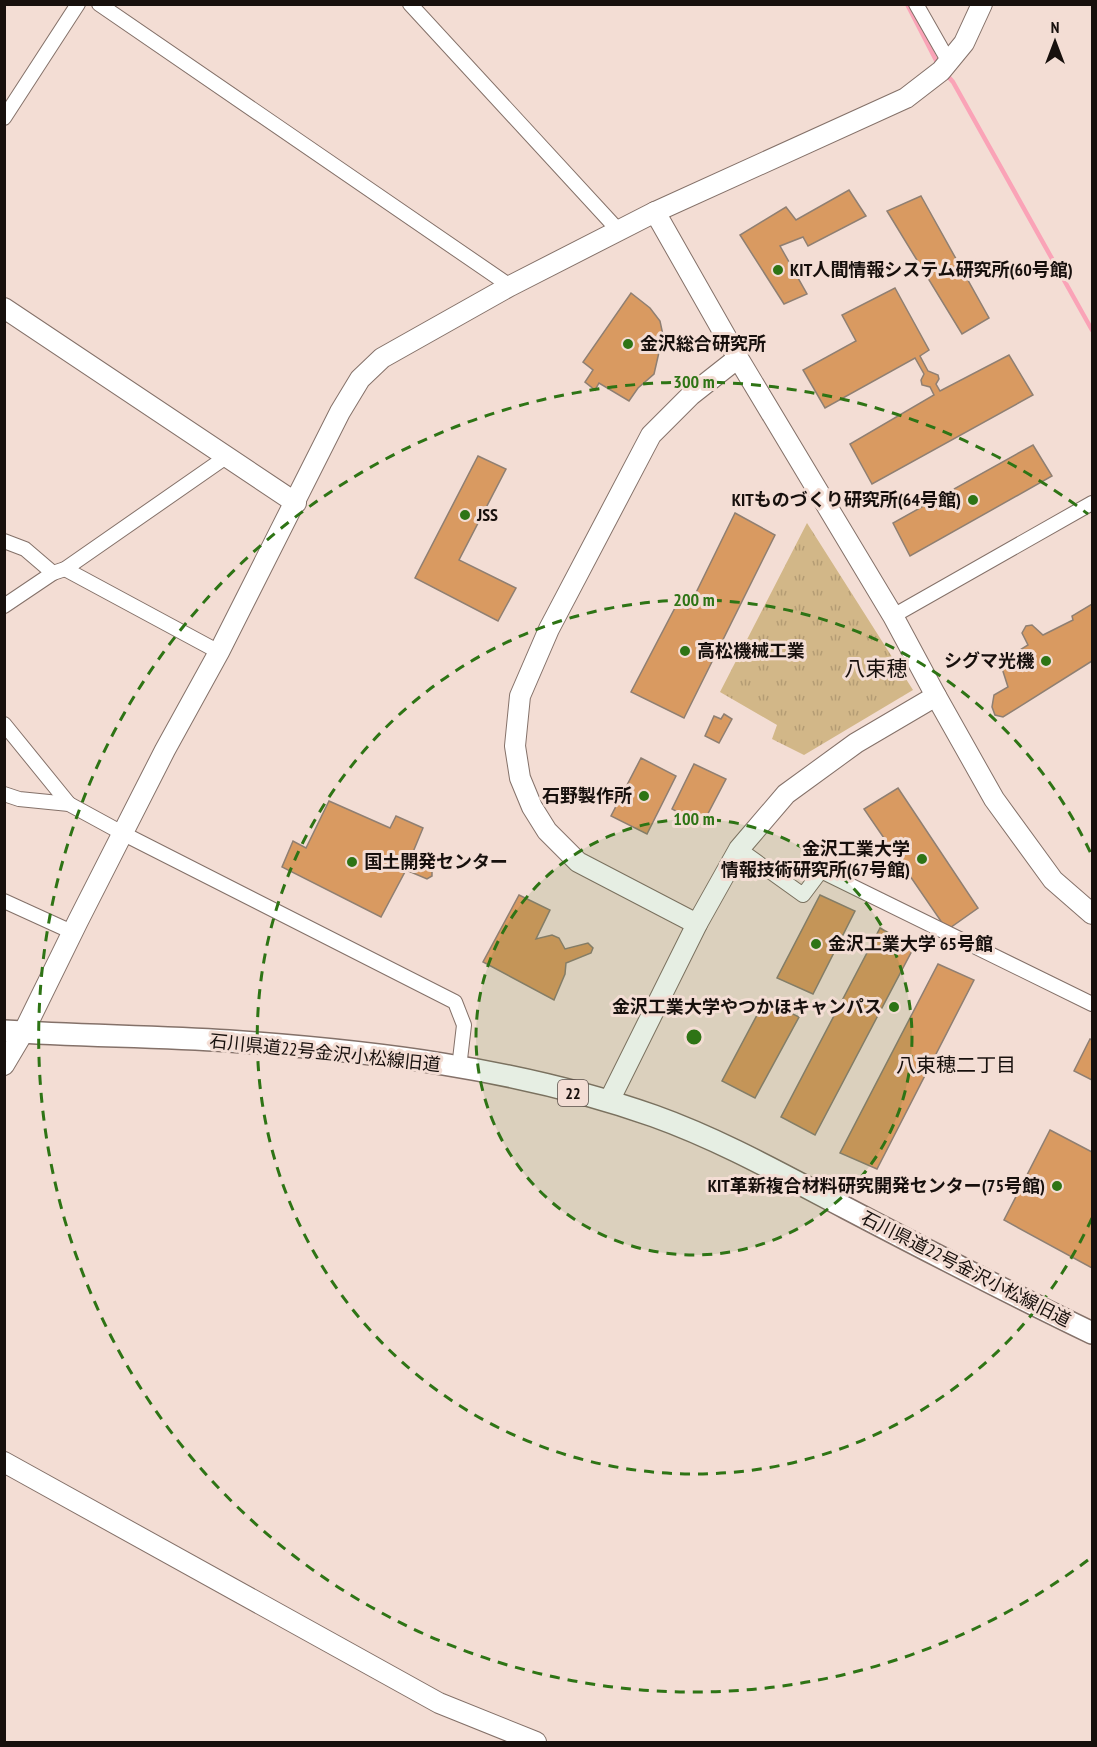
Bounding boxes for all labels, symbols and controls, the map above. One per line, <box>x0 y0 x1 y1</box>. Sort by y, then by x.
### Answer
north arrow <box>1025 12 1085 72</box>
text: N <box>1051 17 1059 37</box>
place label: KIT人間情報システム研究所(60号館) <box>790 258 1073 281</box>
marker: KIT人間情報システム研究所(60号館) <box>771 263 785 277</box>
place label: 金沢総合研究所 <box>640 332 766 355</box>
marker: 金沢総合研究所 <box>621 337 635 351</box>
text: 300 m <box>673 370 715 393</box>
place label: KITものづくり研究所(64号館) <box>732 488 961 511</box>
marker: KITものづくり研究所(64号館) <box>966 493 980 507</box>
place label: JSS <box>476 503 498 526</box>
marker: JSS <box>458 508 472 522</box>
text: 200 m <box>673 588 715 611</box>
place label: 高松機械工業 <box>697 639 805 662</box>
marker: 高松機械工業 <box>678 644 692 658</box>
place label: シグマ光機 <box>944 649 1035 672</box>
marker: シグマ光機 <box>1039 654 1053 668</box>
district label: 八束穂 <box>845 655 908 682</box>
place label: 石野製作所 <box>542 784 632 807</box>
marker: 石野製作所 <box>637 789 651 803</box>
text: 100 m <box>673 807 715 830</box>
place label: 金沢工業大学 情報技術研究所(67号館) <box>721 837 910 881</box>
place label: 国土開発センター <box>364 850 508 873</box>
marker: 金沢工業大学 情報技術研究所(67号館) <box>915 852 929 866</box>
marker: 国土開発センター <box>345 855 359 869</box>
place label: 金沢工業大学 65号館 <box>828 932 993 955</box>
marker: 金沢工業大学 65号館 <box>809 937 823 951</box>
place label: 金沢工業大学やつかほキャンパス <box>612 995 882 1018</box>
marker: 金沢工業大学やつかほキャンパス <box>887 1000 901 1014</box>
centre of rings <box>684 1027 704 1047</box>
street label: 石川県道22号金沢小松線旧道 <box>208 1029 442 1076</box>
district label: 八束穂二丁目 <box>896 1052 1016 1078</box>
road number: 22 <box>558 1080 588 1106</box>
place label: KIT革新複合材料研究開発センター(75号館) <box>708 1174 1045 1197</box>
marker: KIT革新複合材料研究開発センター(75号館) <box>1050 1179 1064 1193</box>
street label: 石川県道22号金沢小松線旧道 <box>858 1206 1075 1332</box>

